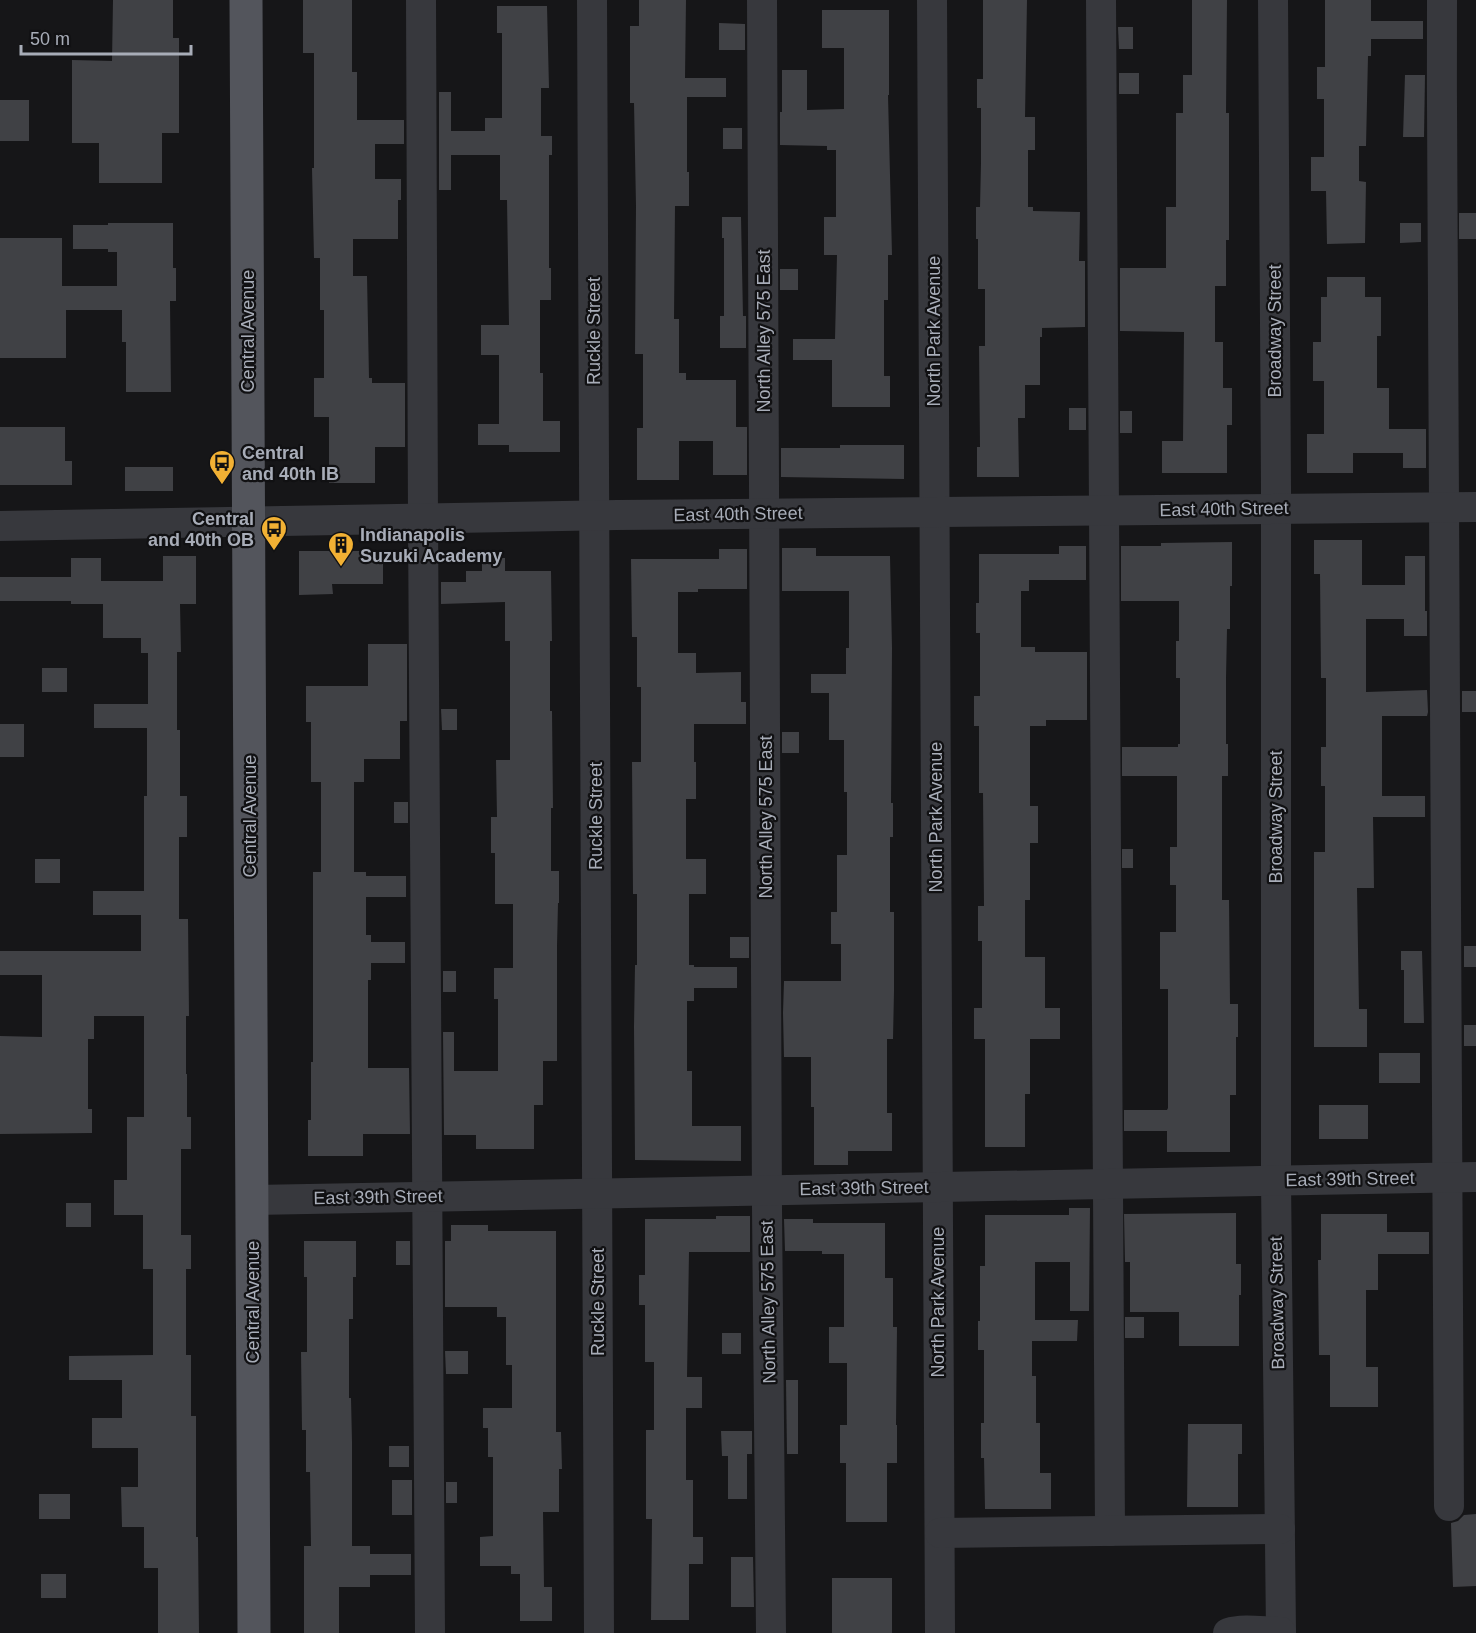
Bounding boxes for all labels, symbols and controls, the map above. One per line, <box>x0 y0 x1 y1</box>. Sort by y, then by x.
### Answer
scale bar <box>21 18 190 56</box>
text: 50 m <box>30 29 70 49</box>
street label: North Alley 575 East <box>754 249 774 413</box>
street label: North Park Avenue <box>924 256 944 406</box>
street label: Broadway Street <box>1265 264 1285 398</box>
street label: Central Avenue <box>238 270 258 392</box>
street label: Ruckle Street <box>584 277 604 385</box>
place label: Central and 40th IB <box>242 443 339 484</box>
bus stop icon: Central and 40th IB <box>207 448 237 486</box>
street label: East 40th Street <box>1159 498 1289 520</box>
street label: East 40th Street <box>673 503 803 525</box>
place label: Central and 40th OB <box>148 509 254 550</box>
bus stop icon: Central and 40th OB <box>259 514 289 552</box>
place label: Indianapolis Suzuki Academy <box>360 525 502 566</box>
building icon: Indianapolis Suzuki Academy <box>326 530 356 568</box>
street label: North Alley 575 East <box>756 735 776 899</box>
street label: North Park Avenue <box>926 742 946 892</box>
street label: Broadway Street <box>1266 750 1286 884</box>
street label: Central Avenue <box>240 755 260 877</box>
street label: Ruckle Street <box>586 762 606 870</box>
street label: East 39th Street <box>1285 1168 1415 1190</box>
street label: East 39th Street <box>799 1177 929 1199</box>
street label: East 39th Street <box>313 1186 443 1208</box>
street label: North Alley 575 East <box>757 1220 779 1384</box>
street label: North Park Avenue <box>928 1227 948 1377</box>
street label: Broadway Street <box>1266 1236 1288 1370</box>
street label: Central Avenue <box>243 1241 263 1363</box>
street label: Ruckle Street <box>588 1248 608 1356</box>

